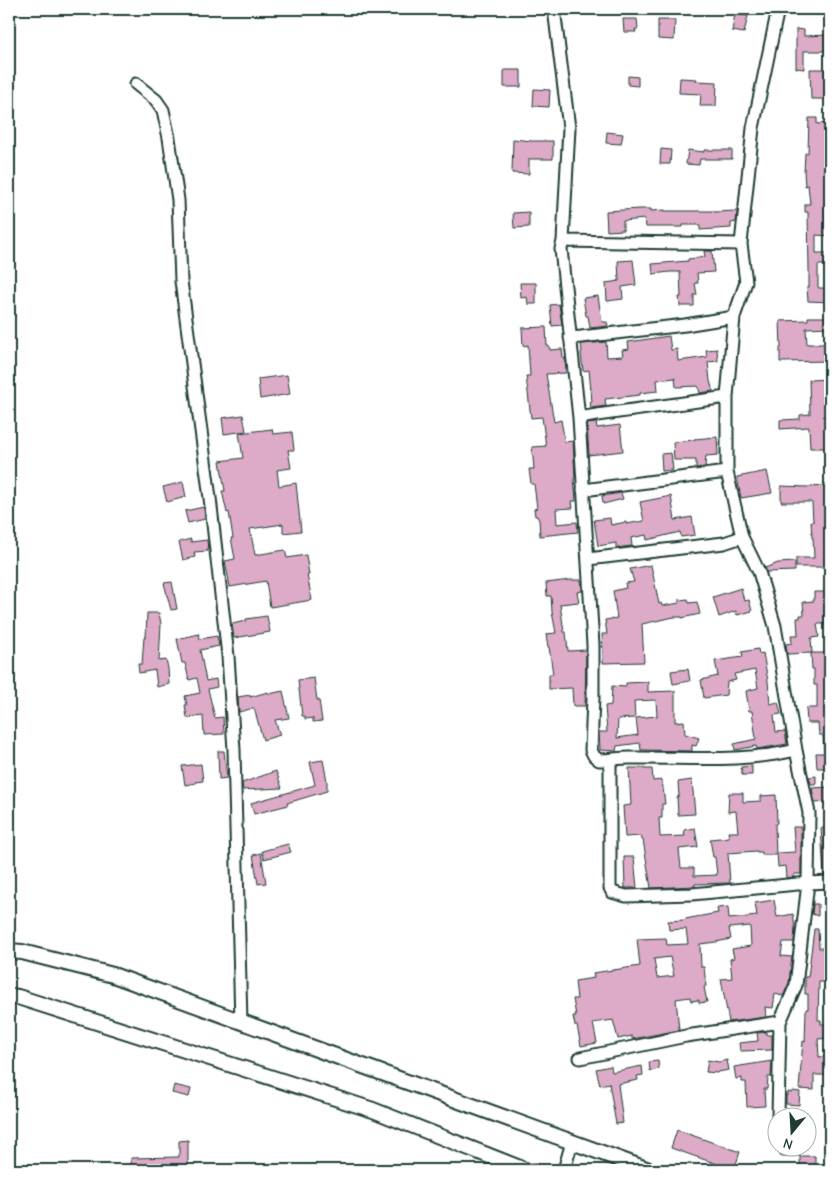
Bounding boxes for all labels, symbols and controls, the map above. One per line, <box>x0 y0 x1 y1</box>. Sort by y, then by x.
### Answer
north arrow <box>766 1106 816 1156</box>
text: N <box>781 1134 795 1153</box>

